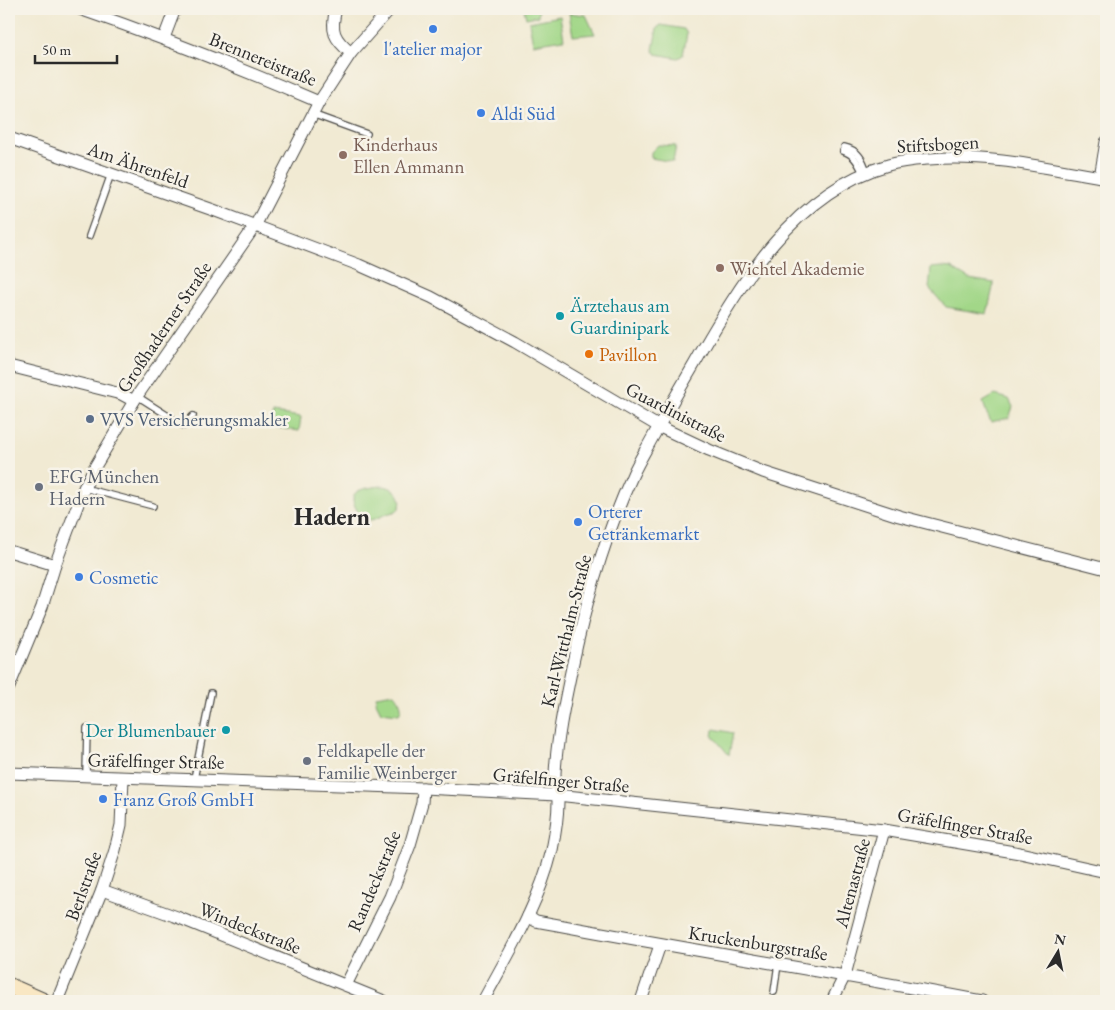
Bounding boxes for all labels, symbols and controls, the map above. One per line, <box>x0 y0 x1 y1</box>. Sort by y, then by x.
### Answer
marker: l'atelier major <box>427 23 439 35</box>
street label: Brennereistraße <box>206 26 320 92</box>
scale bar <box>35 32 118 64</box>
place label: l'atelier major <box>384 36 483 61</box>
text: 50 m <box>42 40 71 59</box>
place label: Aldi Süd <box>490 101 556 126</box>
marker: Aldi Süd <box>475 107 487 119</box>
street label: Stiftsbogen <box>896 129 980 159</box>
place label: Kinderhaus Ellen Ammann <box>353 132 464 179</box>
street label: Am Ährenfeld <box>83 136 192 194</box>
marker: Kinderhaus Ellen Ammann <box>337 149 349 161</box>
street label: Großhaderner Straße <box>111 256 217 398</box>
place label: Wichtel Akademie <box>730 256 864 281</box>
marker: Wichtel Akademie <box>714 262 726 274</box>
place label: Ärztehaus am Guardinipark <box>569 293 670 340</box>
marker: Ärztehaus am Guardinipark <box>554 310 566 322</box>
place label: Pavillon <box>599 342 657 367</box>
marker: Pavillon <box>583 348 595 360</box>
street label: Guardinistraße <box>621 376 731 448</box>
place label: VVS Versicherungsmakler <box>100 407 289 432</box>
marker: VVS Versicherungsmakler <box>84 413 96 425</box>
place label: EFG München Hadern <box>49 464 159 511</box>
marker: EFG München Hadern <box>33 481 45 493</box>
place label: Orterer Getränkemarkt <box>588 499 699 546</box>
district label: Hadern <box>294 501 370 532</box>
marker: Orterer Getränkemarkt <box>572 516 584 528</box>
street label: Karl-Witthalm-Straße <box>535 552 597 710</box>
place label: Cosmetic <box>89 565 159 590</box>
marker: Cosmetic <box>73 571 85 583</box>
place label: Der Blumenbauer <box>85 718 217 743</box>
marker: Der Blumenbauer <box>220 724 232 736</box>
place label: Feldkapelle der Familie Weinberger <box>317 738 457 785</box>
street label: Gräfelfinger Straße <box>87 747 225 775</box>
marker: Feldkapelle der Familie Weinberger <box>301 755 313 767</box>
street label: Gräfelfinger Straße <box>492 762 630 798</box>
place label: Franz Groß GmbH <box>113 787 254 812</box>
marker: Franz Groß GmbH <box>97 793 109 805</box>
street label: Gräfelfinger Straße <box>896 802 1034 850</box>
street label: Randeckstraße <box>341 827 407 935</box>
street label: Altenastraße <box>828 835 876 931</box>
street label: Berlstraße <box>59 848 107 924</box>
street label: Windeckstraße <box>195 896 305 960</box>
street label: Kruckenburgstraße <box>687 920 829 966</box>
north arrow <box>1032 928 1082 978</box>
text: N <box>1053 929 1068 949</box>

